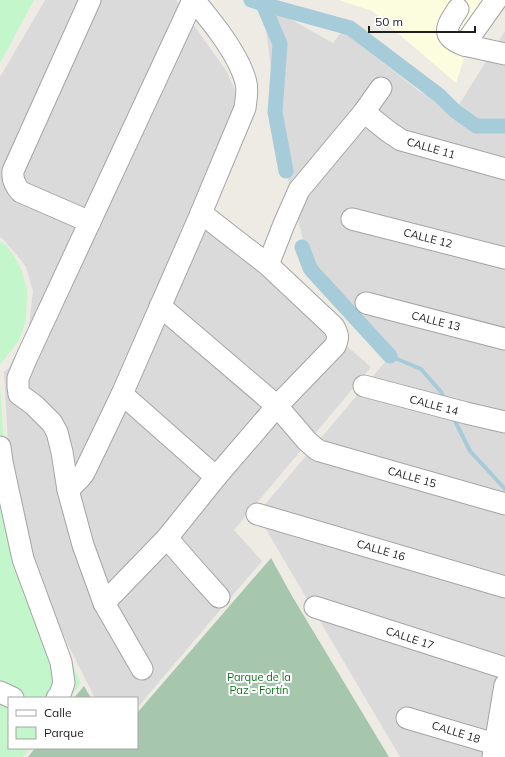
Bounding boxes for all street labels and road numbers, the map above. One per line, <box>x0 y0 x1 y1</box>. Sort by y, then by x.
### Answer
street label: CALLE 11 <box>405 134 457 162</box>
street label: CALLE 12 <box>402 225 454 251</box>
street label: CALLE 13 <box>410 308 462 334</box>
street label: CALLE 14 <box>408 392 460 418</box>
street label: CALLE 15 <box>386 463 438 491</box>
street label: CALLE 16 <box>355 536 407 564</box>
street label: CALLE 17 <box>384 624 436 652</box>
street label: CALLE 18 <box>430 718 482 746</box>

